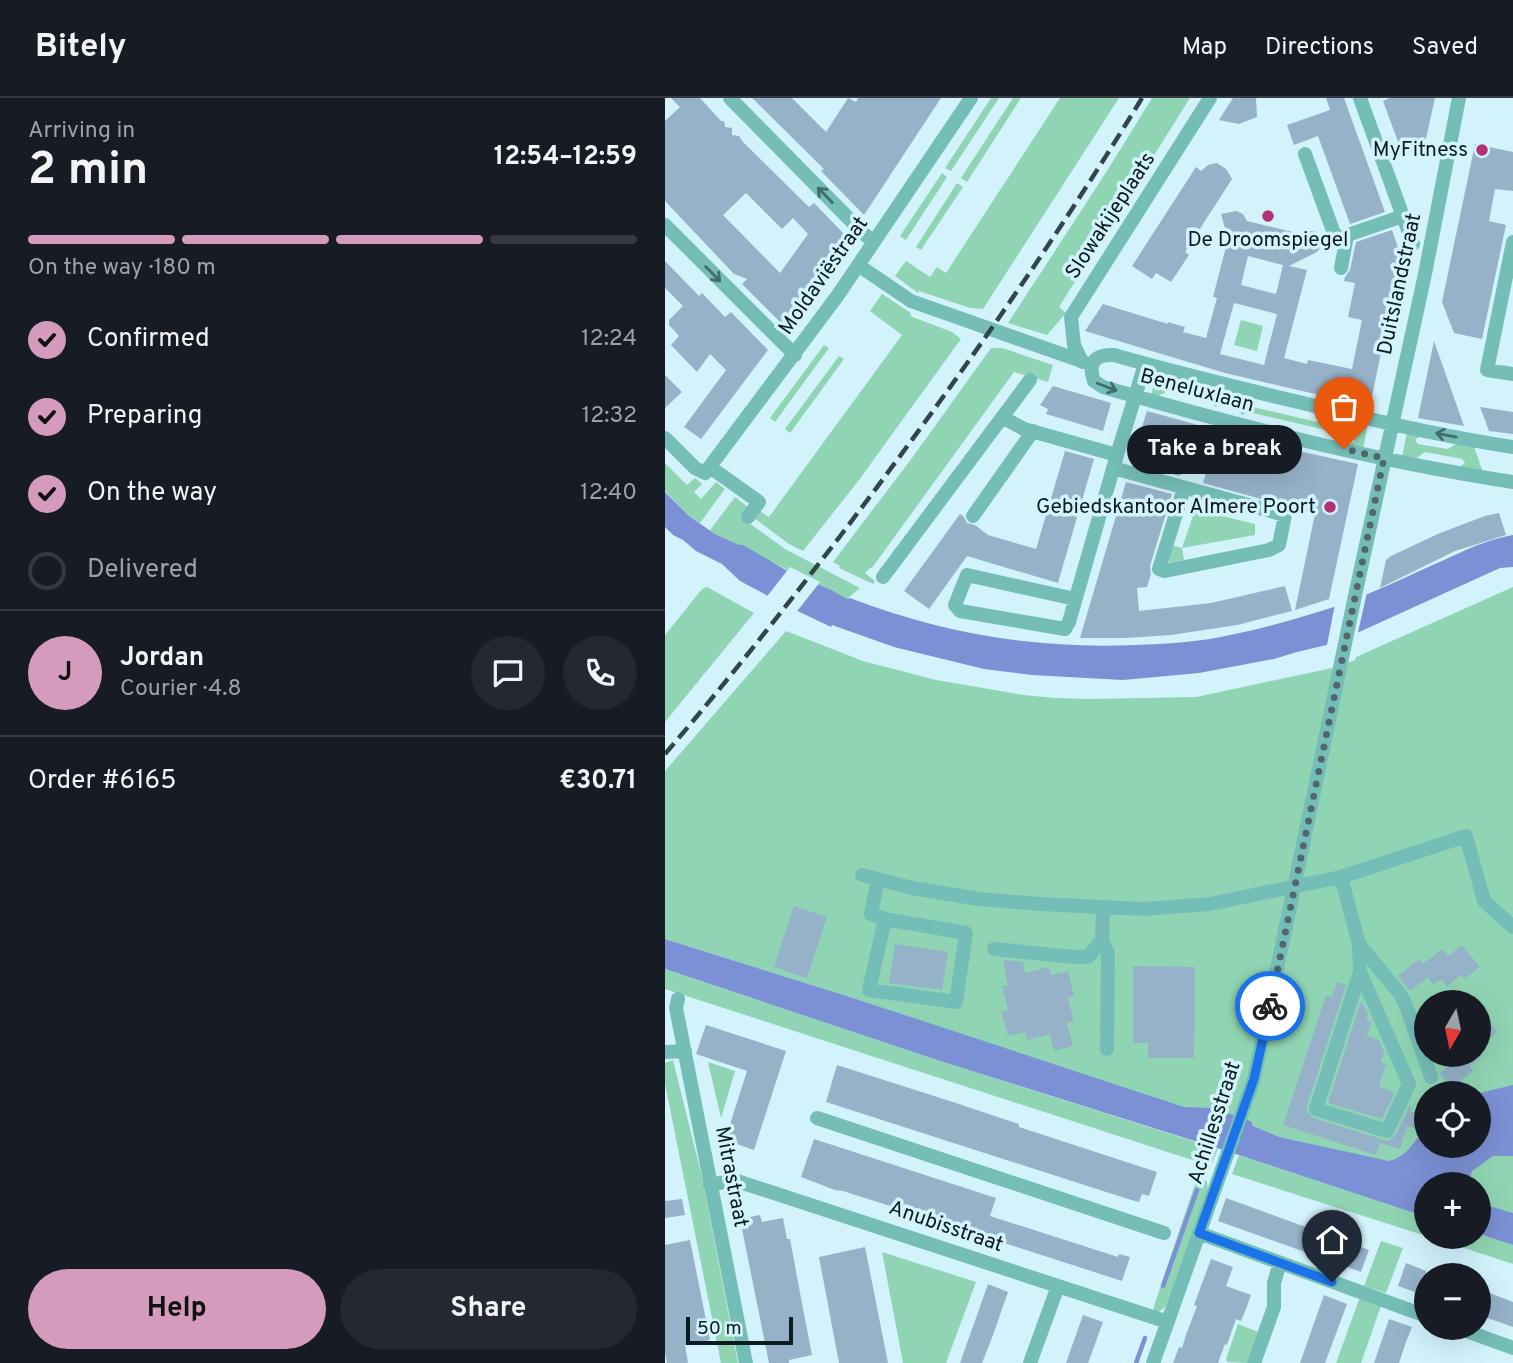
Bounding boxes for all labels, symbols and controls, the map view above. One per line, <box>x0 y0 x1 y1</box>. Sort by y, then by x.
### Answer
text: Bitely <box>35 27 127 69</box>
text: Map <box>1182 33 1227 63</box>
text: Directions <box>1265 33 1374 63</box>
text: Saved <box>1412 33 1478 63</box>
text: Arriving in <box>28 117 135 146</box>
place label: MyFitness <box>1373 137 1468 164</box>
text: 12:54–12:59 <box>494 141 637 174</box>
text: 2 min <box>28 142 148 201</box>
marker: MyFitness <box>1474 142 1490 158</box>
street label: Slowakijeplaats <box>1060 147 1162 285</box>
one-way arrow <box>817 186 834 203</box>
marker: De Droomspiegel <box>1260 208 1276 224</box>
street label: Moldaviëstraat <box>773 211 875 341</box>
street label: Duitslandstraat <box>1372 211 1428 357</box>
place label: De Droomspiegel <box>1187 227 1349 254</box>
text: On the way · 180 m <box>28 254 216 283</box>
one-way arrow <box>704 265 721 282</box>
icon: check <box>28 321 66 359</box>
text: Confirmed <box>87 323 210 356</box>
text: 12:24 <box>581 325 637 354</box>
street label: Beneluxlaan <box>1137 363 1257 419</box>
pin <box>1314 377 1374 449</box>
one-way arrow <box>1096 381 1117 394</box>
icon: bag <box>1325 388 1363 426</box>
icon: check <box>28 398 66 436</box>
text: Preparing <box>87 400 202 433</box>
text: 12:32 <box>582 402 637 431</box>
callout: Take a break <box>1127 424 1302 474</box>
one-way arrow <box>1435 427 1458 441</box>
text: Take a break <box>1147 435 1282 464</box>
icon: check <box>28 475 66 513</box>
text: On the way <box>87 477 217 510</box>
text: 12:40 <box>580 479 637 508</box>
place label: Gebiedskantoor Almere Poort <box>1036 494 1316 521</box>
marker: Gebiedskantoor Almere Poort <box>1322 499 1338 515</box>
text: Delivered <box>87 554 198 587</box>
button: chat <box>471 636 545 710</box>
button: phone <box>563 636 637 710</box>
text: Jordan <box>120 642 204 675</box>
text: J <box>58 657 72 690</box>
text: Courier · 4.8 <box>120 675 241 704</box>
text: Order #6165 <box>28 765 176 798</box>
text: €30.71 <box>559 765 637 798</box>
courier <box>1235 971 1305 1041</box>
icon: bike <box>1251 987 1289 1025</box>
north arrow <box>1414 990 1491 1068</box>
map controls <box>1414 990 1491 1340</box>
street label: Achillesstraat <box>1182 1058 1248 1188</box>
button: locate <box>1414 1081 1491 1158</box>
street label: Mitrastraat <box>708 1124 754 1230</box>
button: + <box>1414 1172 1491 1249</box>
street label: Anubisstraat <box>885 1195 1007 1259</box>
pin <box>1302 1210 1362 1282</box>
icon: home <box>1313 1221 1351 1259</box>
button: − <box>1414 1263 1491 1340</box>
button: Help <box>28 1269 326 1349</box>
button: Share <box>340 1269 637 1349</box>
scale bar <box>686 1314 793 1346</box>
text: 50 m <box>697 1317 742 1341</box>

